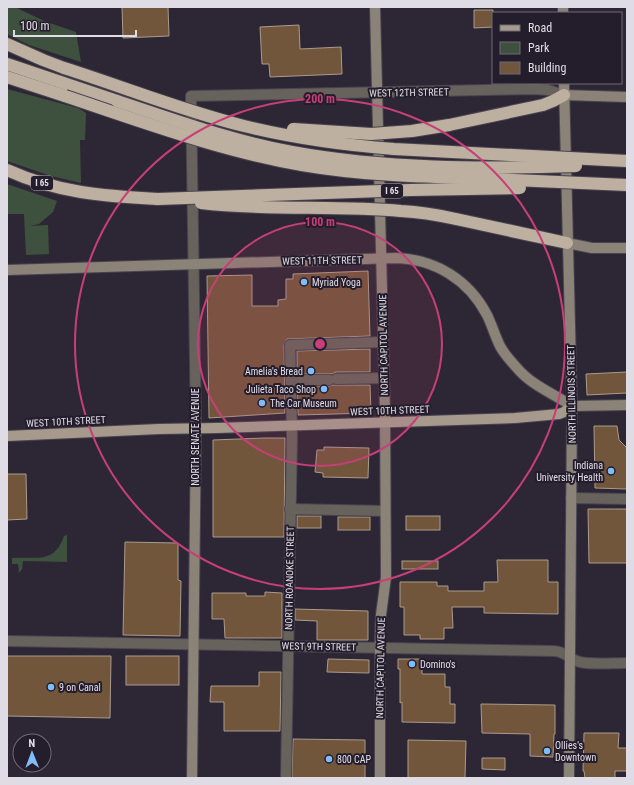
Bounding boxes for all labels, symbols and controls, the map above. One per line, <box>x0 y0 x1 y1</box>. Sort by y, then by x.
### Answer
scale bar <box>14 12 136 38</box>
legend <box>492 12 622 84</box>
text: 100 m <box>20 19 50 33</box>
text: Road <box>528 21 552 35</box>
text: Park <box>528 41 550 55</box>
text: Building <box>528 61 566 75</box>
street label: WEST 12TH STREET <box>369 86 449 99</box>
text: 200 m <box>305 92 335 106</box>
road number: I 65 <box>31 176 53 190</box>
road number: I 65 <box>381 184 403 198</box>
text: 100 m <box>305 215 335 229</box>
street label: WEST 11TH STREET <box>282 254 362 267</box>
marker: Myriad Yoga <box>299 277 309 287</box>
place label: Myriad Yoga <box>312 277 361 288</box>
street label: NORTH CAPITOL AVENUE <box>377 294 390 396</box>
centre of rings <box>313 337 327 351</box>
street label: NORTH ILLINOIS STREET <box>565 345 578 443</box>
place label: Amelia's Bread <box>245 366 303 377</box>
marker: Amelia's Bread <box>306 366 316 376</box>
place label: Julieta Taco Shop <box>246 384 316 395</box>
marker: Julieta Taco Shop <box>319 384 329 394</box>
street label: NORTH SENATE AVENUE <box>190 388 201 486</box>
marker: The Car Museum <box>257 398 267 408</box>
place label: The Car Museum <box>270 398 337 409</box>
street label: WEST 10TH STREET <box>350 404 430 417</box>
street label: WEST 10TH STREET <box>26 414 106 429</box>
place label: Indiana University Health <box>536 460 603 483</box>
marker: Indiana University Health <box>606 466 616 476</box>
street label: NORTH ROANOKE STREET <box>283 526 296 630</box>
street label: NORTH CAPITOL AVENUE <box>374 617 387 719</box>
street label: WEST 9TH STREET <box>282 640 356 653</box>
marker: Domino's <box>407 659 417 669</box>
place label: Domino's <box>420 659 456 670</box>
marker: 9 on Canal <box>46 682 56 692</box>
place label: 9 on Canal <box>59 682 101 693</box>
north arrow <box>12 733 52 773</box>
text: N <box>28 737 36 750</box>
place label: Ollies's Downtown <box>555 740 596 763</box>
marker: Ollies's Downtown <box>542 746 552 756</box>
marker: 800 CAP <box>324 754 334 764</box>
place label: 800 CAP <box>337 754 372 765</box>

